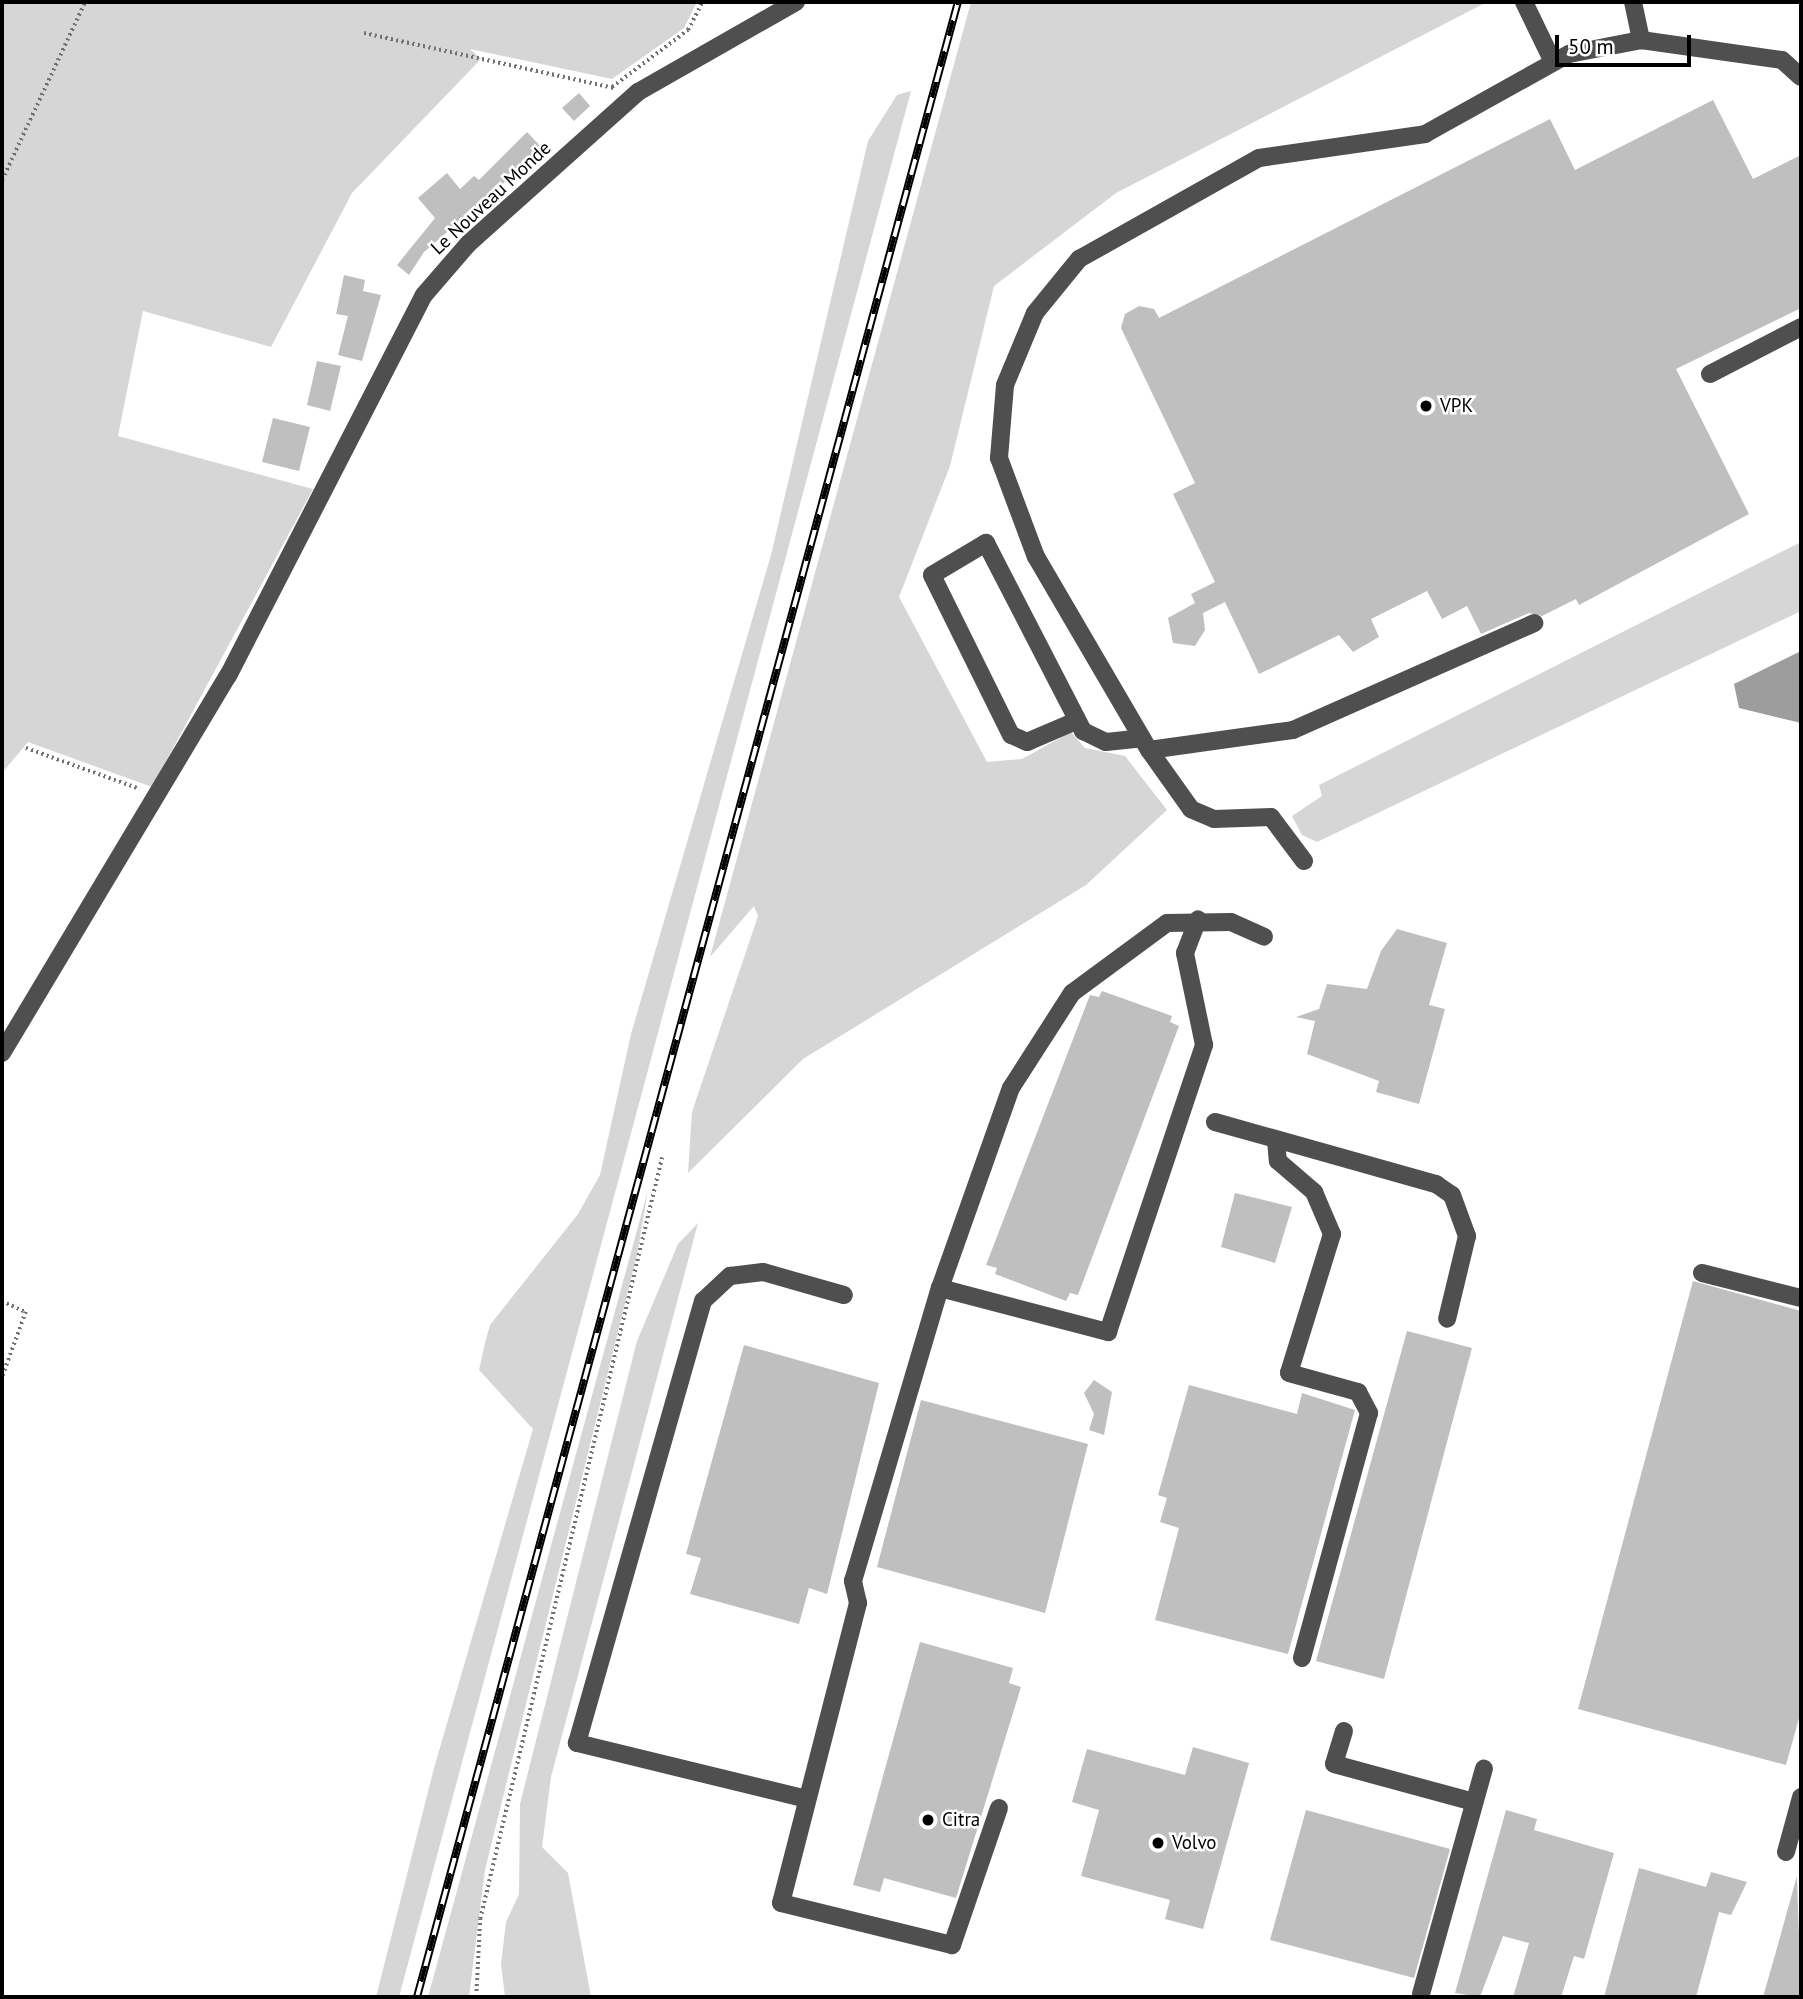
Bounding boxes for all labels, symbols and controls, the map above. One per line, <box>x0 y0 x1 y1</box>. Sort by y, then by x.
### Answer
scale bar <box>1558 21 1694 65</box>
text: 50 m <box>1568 33 1614 60</box>
street label: Le Nouveau Monde <box>426 137 556 259</box>
place label: VPK <box>1440 395 1473 417</box>
marker: VPK <box>1418 398 1434 414</box>
place label: Citra <box>942 1809 980 1831</box>
marker: Citra <box>920 1812 936 1828</box>
place label: Volvo <box>1172 1832 1217 1854</box>
marker: Volvo <box>1150 1835 1166 1851</box>

